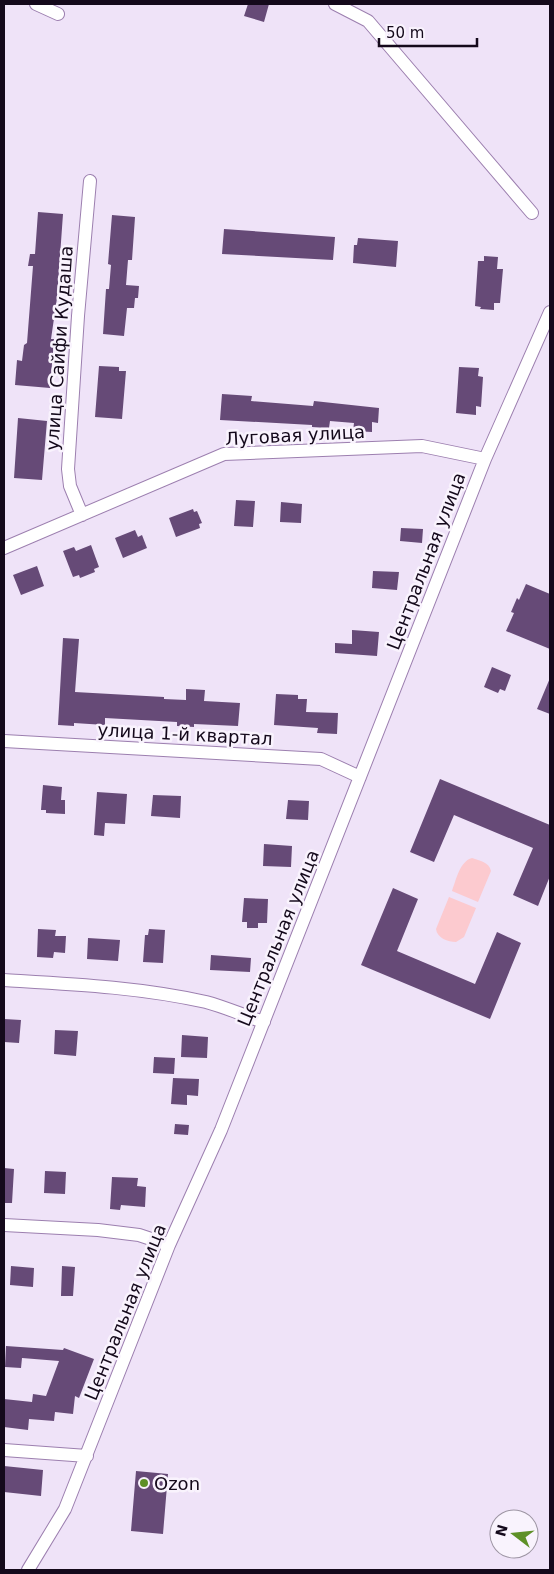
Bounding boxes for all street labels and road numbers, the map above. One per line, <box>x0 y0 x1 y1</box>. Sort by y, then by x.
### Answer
street label: улица Сайфи Кудаша <box>41 245 77 451</box>
street label: Луговая улица <box>225 421 365 449</box>
street label: Центральная улица <box>382 469 470 653</box>
street label: улица 1-й квартал <box>97 719 273 749</box>
street label: Центральная улица <box>233 847 323 1029</box>
street label: Центральная улица <box>80 1221 170 1403</box>

